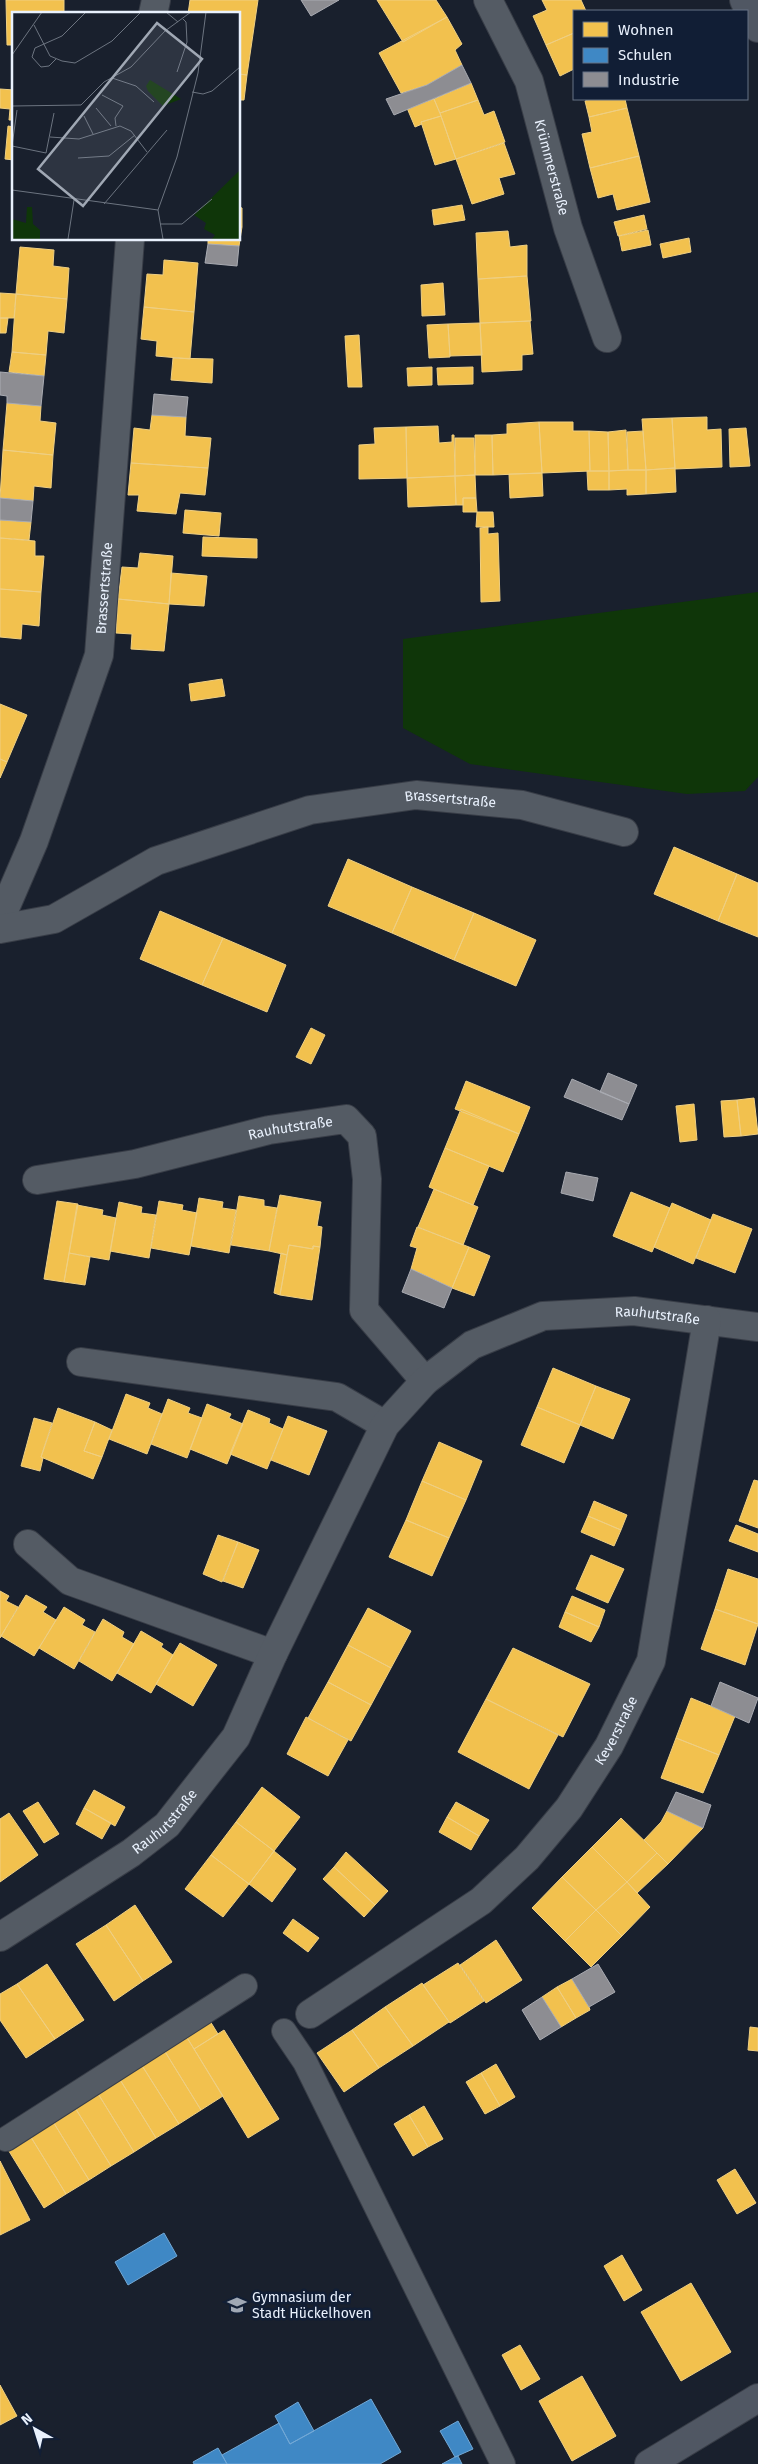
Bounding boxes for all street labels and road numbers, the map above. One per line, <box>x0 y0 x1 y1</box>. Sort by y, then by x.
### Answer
street label: Krümmerstraße <box>531 117 573 217</box>
street label: Brassertstraße <box>92 542 116 635</box>
street label: Brassertstraße <box>403 786 497 811</box>
street label: Rauhutstraße <box>246 1112 334 1143</box>
street label: Rauhutstraße <box>614 1302 701 1328</box>
street label: Keverstraße <box>591 1693 641 1768</box>
street label: Rauhutstraße <box>129 1785 201 1858</box>

